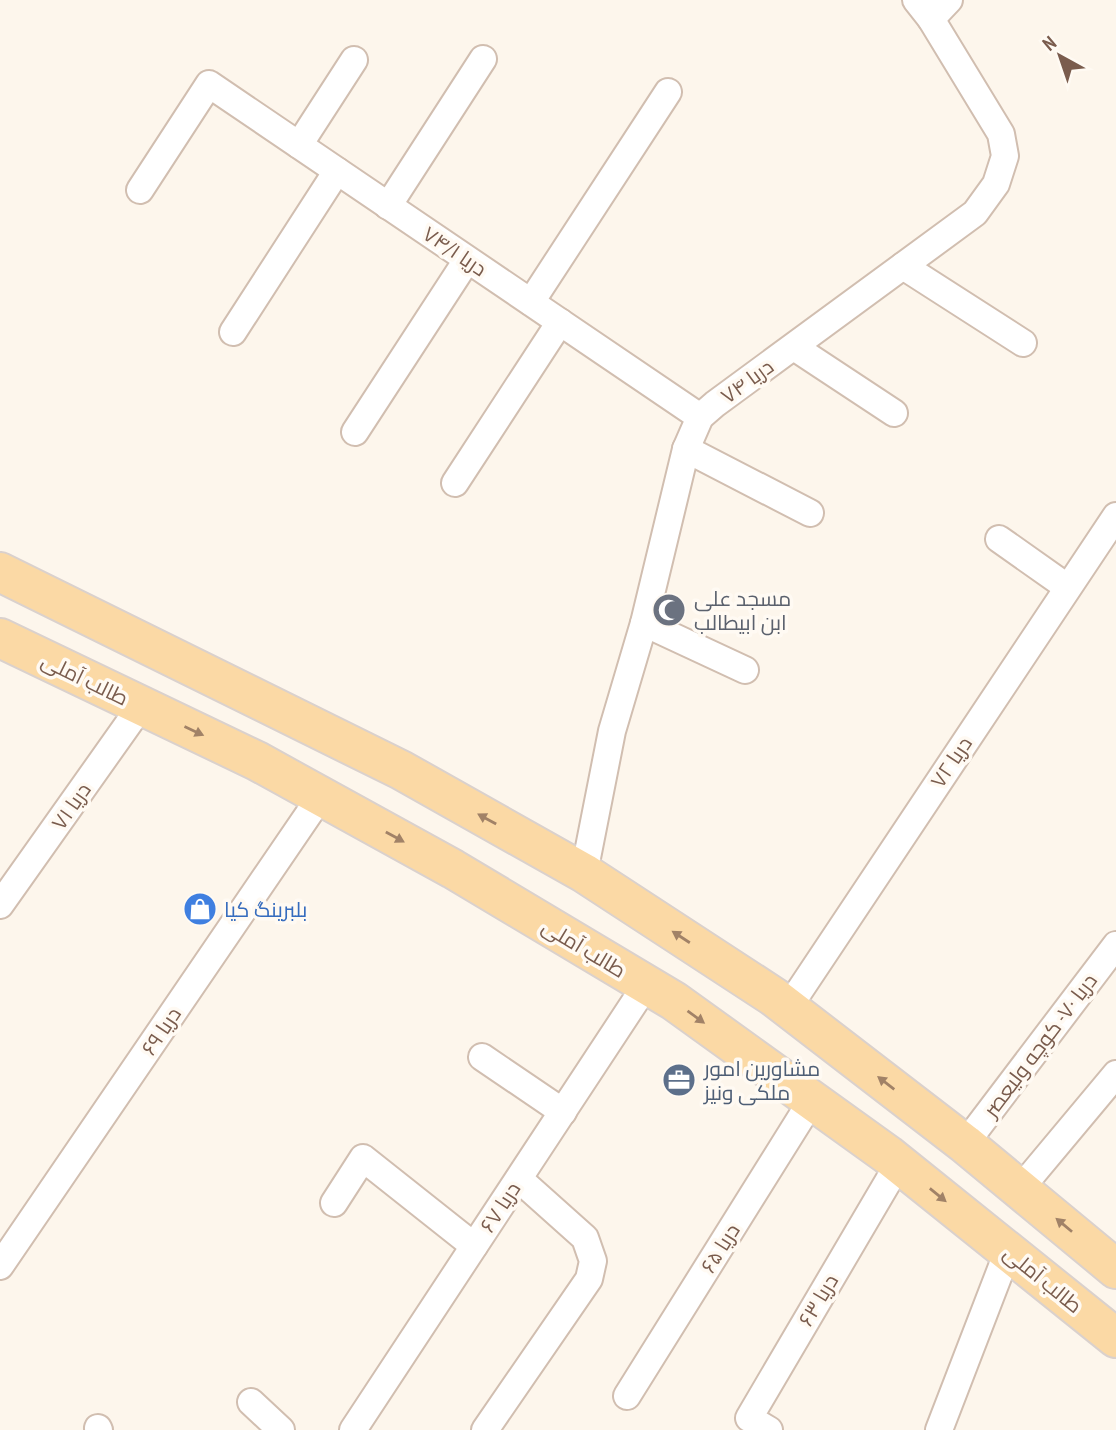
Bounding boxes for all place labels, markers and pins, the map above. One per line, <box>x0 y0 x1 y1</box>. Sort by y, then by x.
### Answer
place label: مسجد علی ابن ابیطالب <box>694 585 791 636</box>
mosque icon: مسجد علی ابن ابیطالب <box>650 591 688 629</box>
shop icon: بلبرینگ کیا <box>181 890 219 928</box>
place label: بلبرینگ کیا <box>224 896 307 923</box>
place label: مشاورین امور ملکی ونیز <box>703 1055 820 1106</box>
office icon: مشاورین امور ملکی ونیز <box>660 1061 698 1099</box>

